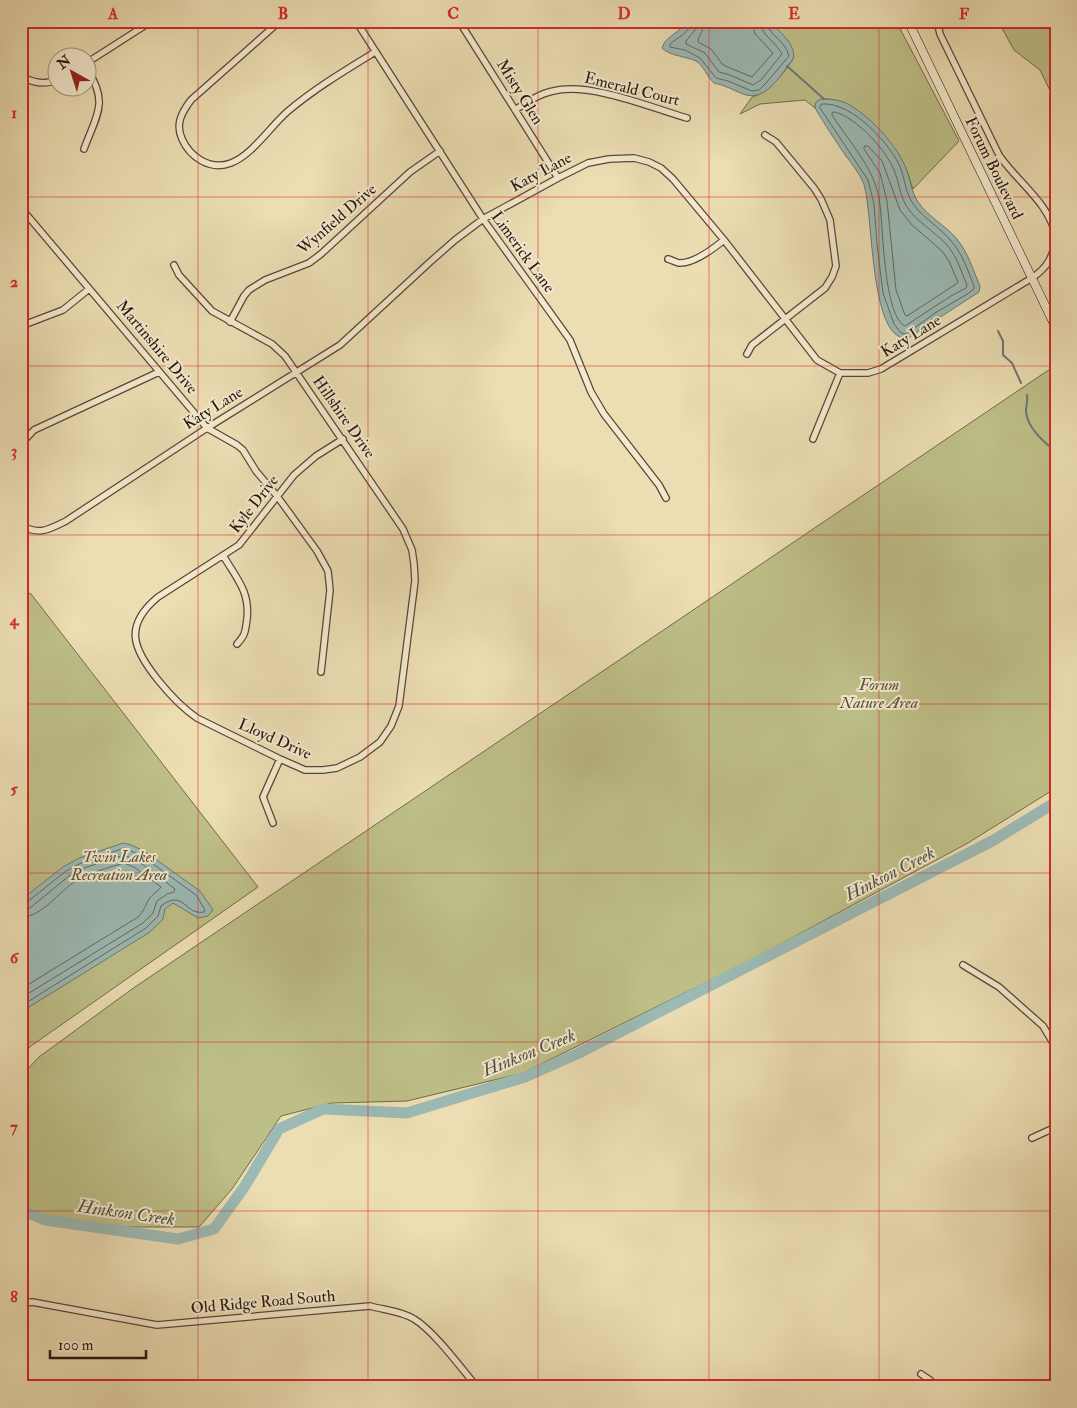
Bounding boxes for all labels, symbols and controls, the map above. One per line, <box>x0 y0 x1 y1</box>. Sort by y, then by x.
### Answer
text: A <box>107 4 119 24</box>
text: B <box>278 4 288 24</box>
text: C <box>447 4 459 24</box>
text: D <box>617 4 631 24</box>
text: E <box>788 4 800 24</box>
text: F <box>959 4 969 24</box>
north arrow <box>48 48 98 98</box>
text: N <box>53 51 75 73</box>
street label: Misty Glen <box>492 56 548 128</box>
street label: Emerald Court <box>582 68 682 110</box>
text: 1 <box>11 103 17 123</box>
street label: Forum Boulevard <box>961 113 1028 223</box>
street label: Katy Lane <box>507 147 575 196</box>
street label: Wynfield Drive <box>293 179 381 259</box>
street label: Limerick Lane <box>487 207 559 297</box>
text: 2 <box>10 272 18 292</box>
street label: Martinshire Drive <box>112 296 202 398</box>
street label: Katy Lane <box>877 310 945 362</box>
street label: Hillshire Drive <box>308 372 380 462</box>
street label: Katy Lane <box>180 382 247 434</box>
text: 3 <box>11 441 17 461</box>
street label: Kyle Drive <box>225 471 283 537</box>
text: 4 <box>9 610 20 630</box>
park label: Forum Nature Area <box>839 675 918 713</box>
street label: Lloyd Drive <box>235 714 315 764</box>
text: 5 <box>10 779 18 799</box>
water label: Hinkson Creek <box>840 841 939 907</box>
park label: Twin Lakes Recreation Area <box>70 847 167 885</box>
text: 6 <box>10 948 20 968</box>
water label: Hinkson Creek <box>478 1024 579 1082</box>
text: 7 <box>10 1117 18 1137</box>
water label: Hinkson Creek <box>75 1195 176 1231</box>
street label: Old Ridge Road South <box>190 1286 337 1318</box>
text: 8 <box>10 1287 18 1307</box>
scale bar <box>50 1328 146 1360</box>
text: 100 m <box>58 1336 94 1355</box>

